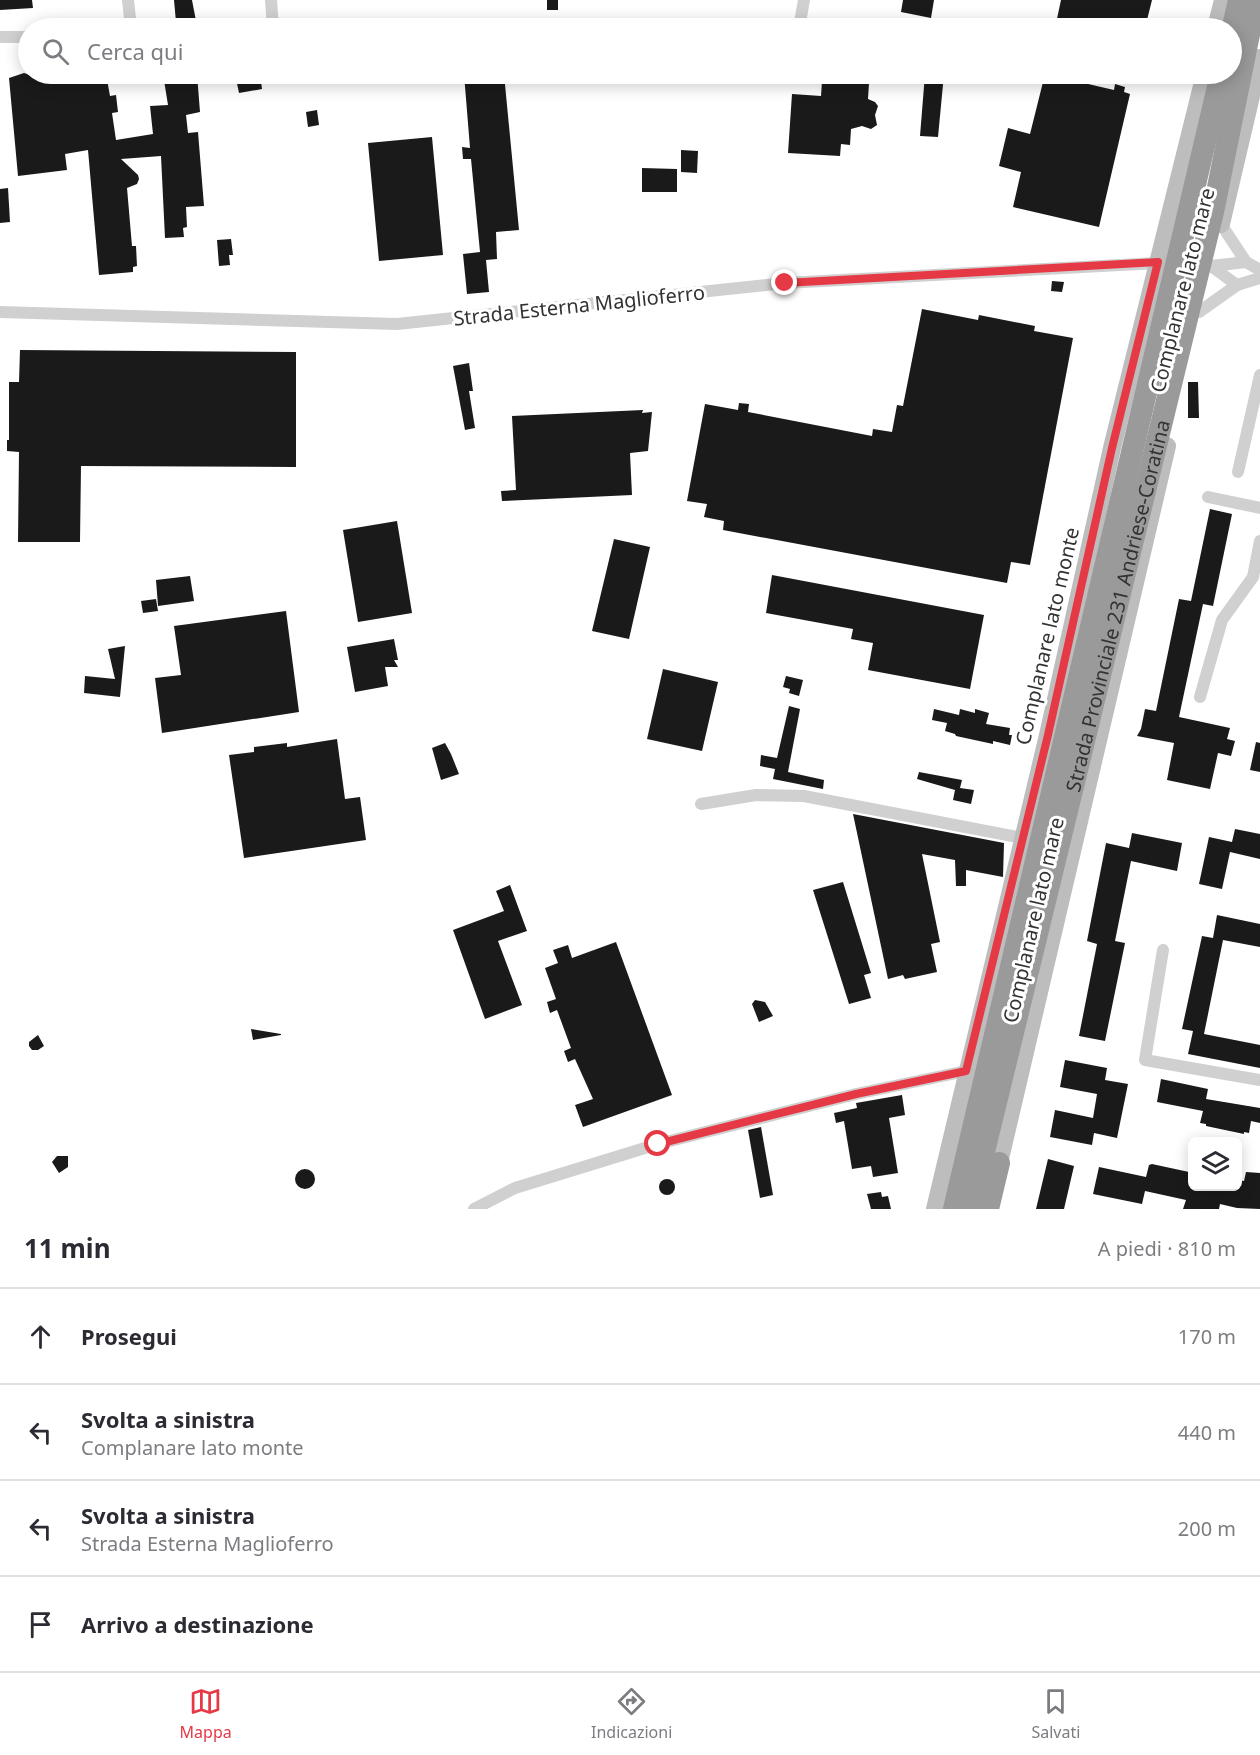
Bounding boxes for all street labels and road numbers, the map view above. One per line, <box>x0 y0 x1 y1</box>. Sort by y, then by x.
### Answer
street label: Complanare lato mare <box>1143 185 1221 395</box>
street label: Strada Esterna Maglioferro <box>452 278 706 332</box>
street label: Strada Provinciale 231 Andriese-Coratina <box>1059 417 1175 794</box>
street label: Complanare lato monte <box>1009 525 1085 747</box>
street label: Complanare lato mare <box>996 815 1070 1025</box>

